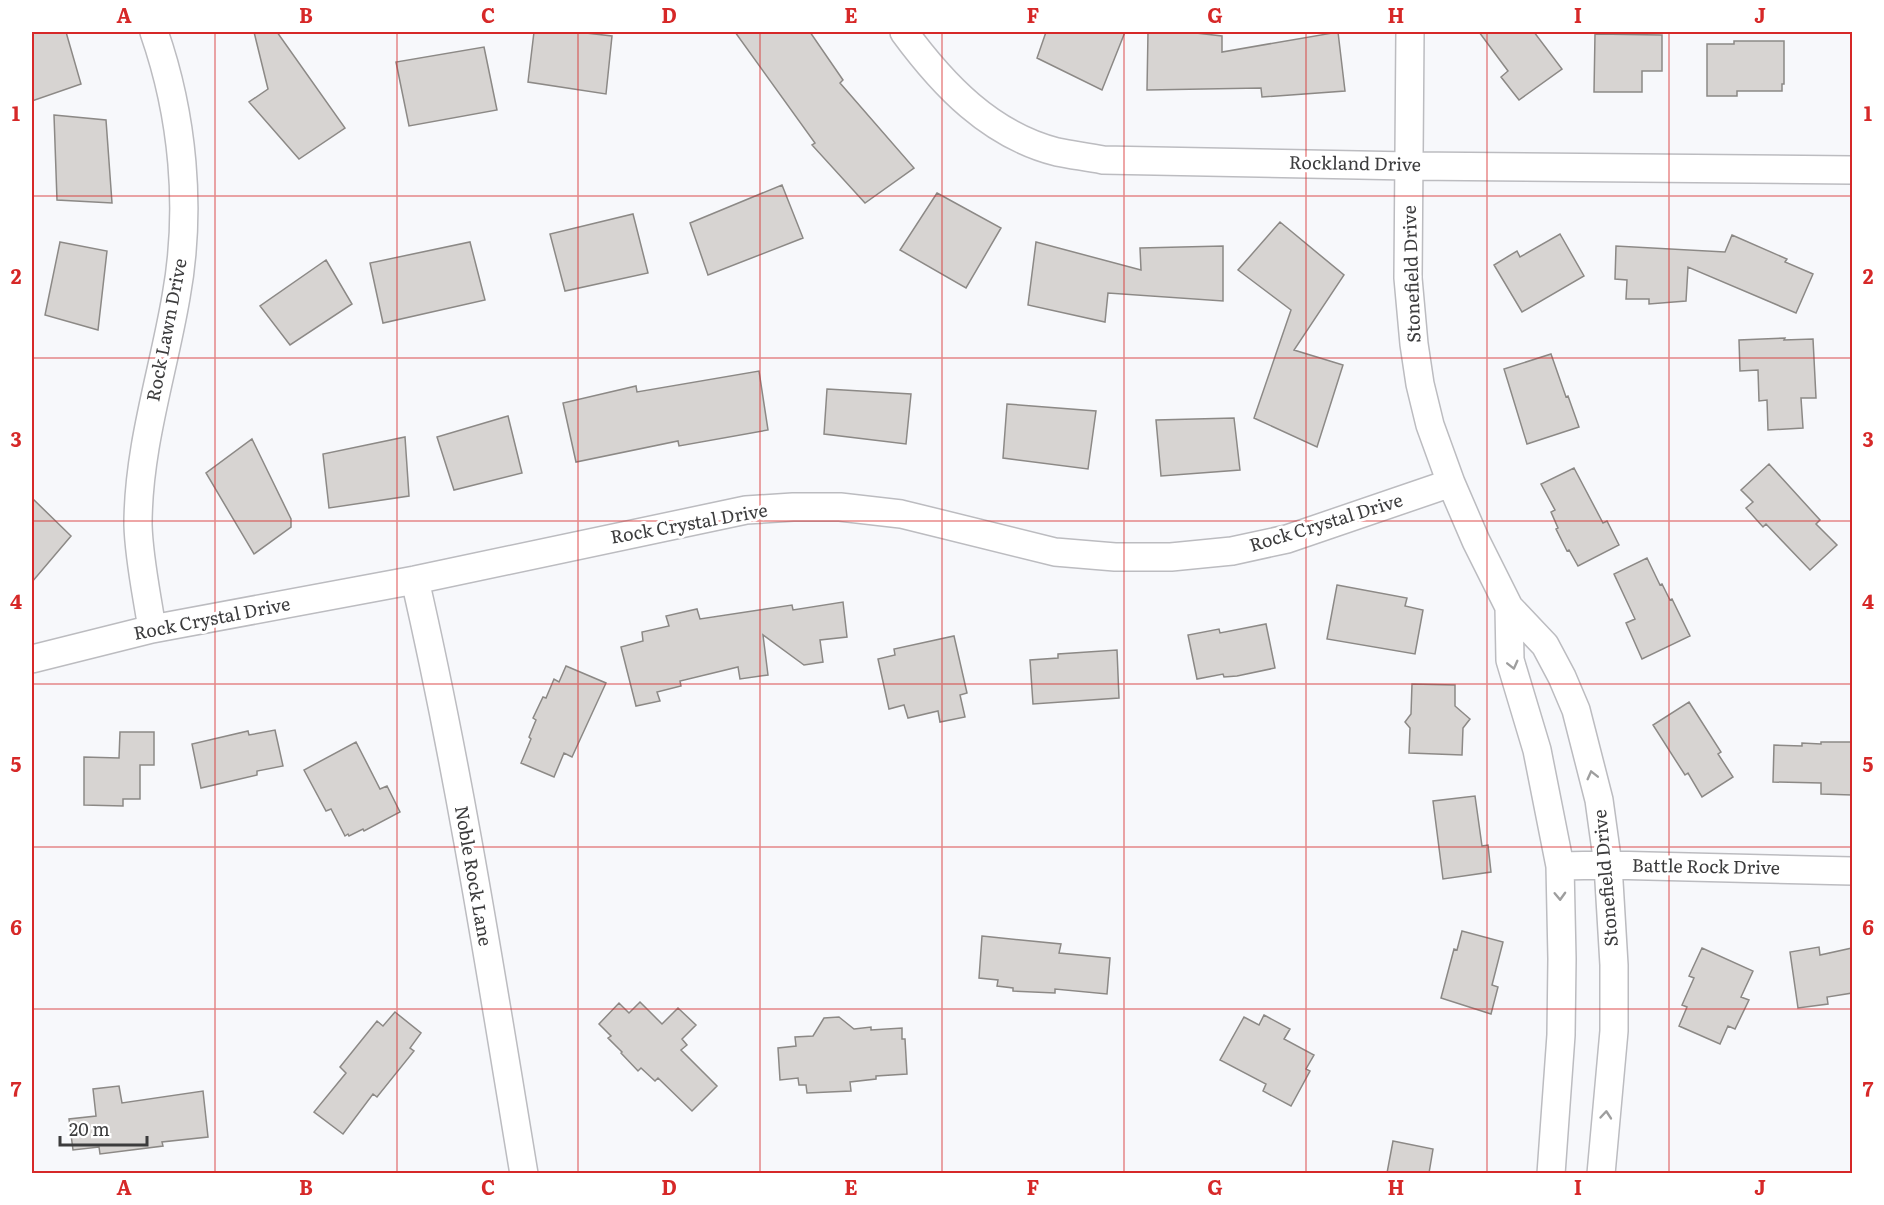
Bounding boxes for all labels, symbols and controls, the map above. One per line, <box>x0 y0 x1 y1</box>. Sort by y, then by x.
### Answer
text: A <box>116 0 132 29</box>
text: B <box>299 0 313 29</box>
text: C <box>481 0 495 29</box>
text: D <box>661 0 677 29</box>
text: E <box>844 0 858 29</box>
text: F <box>1027 0 1040 29</box>
text: G <box>1207 0 1223 29</box>
text: H <box>1388 0 1404 29</box>
text: I <box>1574 0 1582 29</box>
text: J <box>1754 0 1766 29</box>
text: 1 <box>12 97 20 127</box>
text: 1 <box>1864 97 1872 127</box>
street label: Rockland Drive <box>1289 148 1421 177</box>
street label: Stonefield Drive <box>1395 205 1426 343</box>
street label: Rock Lawn Drive <box>138 256 193 404</box>
text: 2 <box>11 260 22 290</box>
text: 2 <box>1863 260 1874 290</box>
text: 3 <box>10 423 22 453</box>
text: 3 <box>1862 423 1874 453</box>
street label: Rock Crystal Drive <box>1246 485 1406 558</box>
street label: Rock Crystal Drive <box>608 495 769 550</box>
text: 4 <box>10 585 22 615</box>
text: 4 <box>1862 585 1874 615</box>
street label: Rock Crystal Drive <box>131 589 292 646</box>
one-way arrow <box>1505 660 1518 670</box>
text: 5 <box>11 748 22 778</box>
text: 5 <box>1863 748 1874 778</box>
one-way arrow <box>1587 770 1600 780</box>
street label: Noble Rock Lane <box>449 803 500 948</box>
street label: Stonefield Drive <box>1585 808 1624 948</box>
street label: Battle Rock Drive <box>1632 851 1780 880</box>
one-way arrow <box>1554 892 1567 901</box>
text: 6 <box>10 911 22 941</box>
text: 6 <box>1862 911 1874 941</box>
text: 7 <box>11 1073 22 1103</box>
text: 7 <box>1863 1073 1874 1103</box>
scale bar <box>60 1109 147 1147</box>
one-way arrow <box>1600 1111 1613 1120</box>
text: 20 m <box>69 1115 110 1142</box>
text: A <box>116 1171 132 1201</box>
text: B <box>299 1171 313 1201</box>
text: C <box>481 1171 495 1201</box>
text: D <box>661 1171 677 1201</box>
text: E <box>844 1171 858 1201</box>
text: F <box>1027 1171 1040 1201</box>
text: G <box>1207 1171 1223 1201</box>
text: H <box>1388 1171 1404 1201</box>
text: I <box>1574 1171 1582 1201</box>
text: J <box>1754 1171 1766 1201</box>

